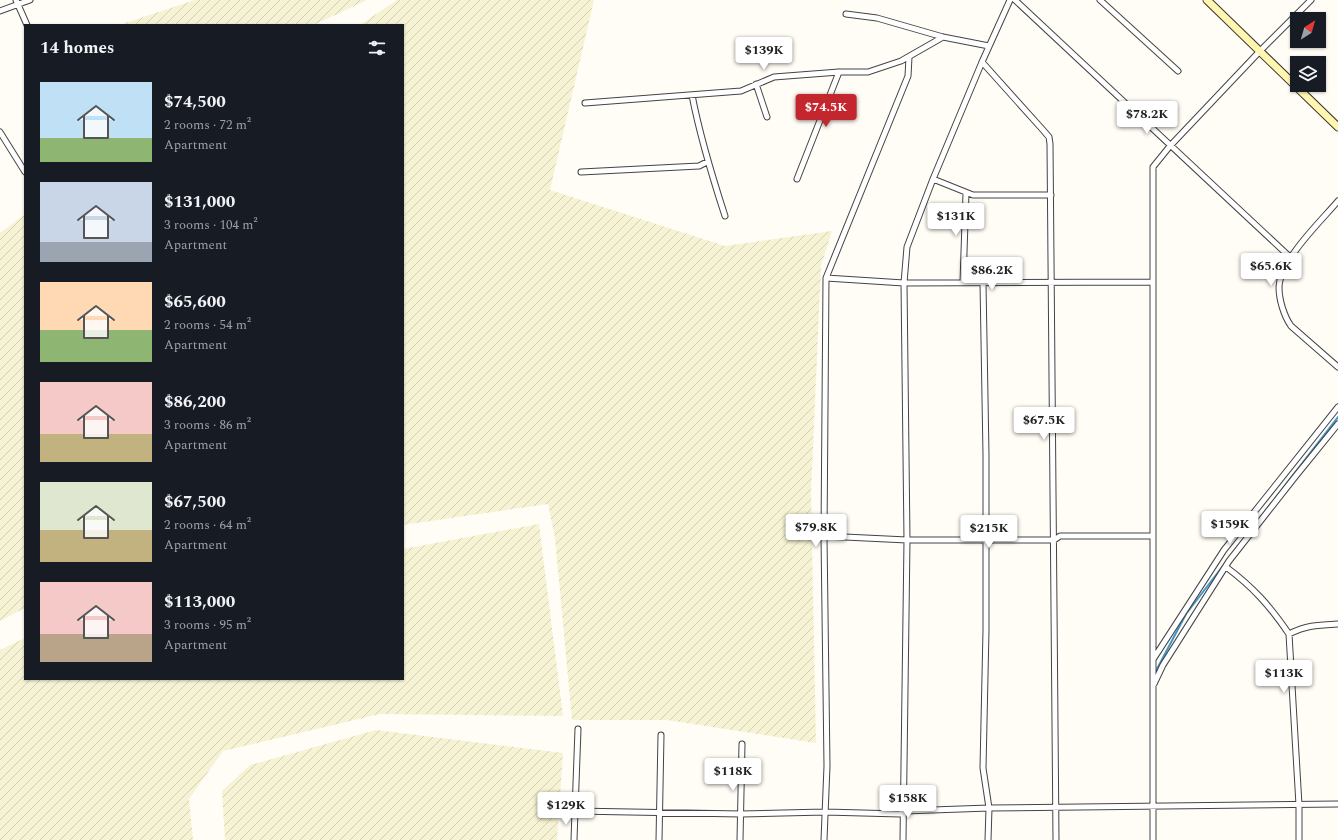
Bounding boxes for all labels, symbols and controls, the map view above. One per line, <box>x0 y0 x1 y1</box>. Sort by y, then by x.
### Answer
north arrow <box>1290 12 1326 48</box>
map controls <box>1290 12 1326 92</box>
text: 14 homes <box>40 35 114 61</box>
icon: filters <box>366 37 388 59</box>
pin: $139K <box>736 37 792 71</box>
text: $139K <box>744 40 784 60</box>
button: layers <box>1290 56 1326 92</box>
text: $74,500 <box>164 89 226 115</box>
pin: $74.5K <box>793 94 859 128</box>
text: $74.5K <box>805 97 847 117</box>
icon: home <box>72 98 120 146</box>
pin: $78.2K <box>1114 101 1180 135</box>
text: $78.2K <box>1126 104 1168 124</box>
text: 2 rooms · 72 m² <box>164 115 251 135</box>
text: Apartment <box>164 135 227 155</box>
text: $131,000 <box>164 189 235 215</box>
icon: home <box>72 198 120 246</box>
pin: $131K <box>928 203 984 237</box>
text: $131K <box>936 206 976 226</box>
text: 3 rooms · 104 m² <box>164 215 258 235</box>
text: Apartment <box>164 235 227 255</box>
pin: $65.6K <box>1238 253 1304 287</box>
text: $65.6K <box>1250 256 1292 276</box>
pin: $86.2K <box>959 257 1025 291</box>
text: $86.2K <box>971 260 1013 280</box>
text: $65,600 <box>164 289 226 315</box>
icon: home <box>72 298 120 346</box>
text: 2 rooms · 54 m² <box>164 315 251 335</box>
text: Apartment <box>164 335 227 355</box>
text: $86,200 <box>164 389 226 415</box>
icon: home <box>72 398 120 446</box>
pin: $67.5K <box>1011 407 1077 441</box>
text: $67.5K <box>1023 410 1065 430</box>
text: 3 rooms · 86 m² <box>164 415 251 435</box>
text: Apartment <box>164 435 227 455</box>
text: $67,500 <box>164 489 226 515</box>
icon: home <box>72 498 120 546</box>
pin: $159K <box>1202 511 1258 545</box>
pin: $79.8K <box>783 514 849 548</box>
text: $159K <box>1210 514 1250 534</box>
text: 2 rooms · 64 m² <box>164 515 251 535</box>
pin: $215K <box>961 515 1017 549</box>
text: $79.8K <box>795 517 837 537</box>
text: $215K <box>969 518 1009 538</box>
text: Apartment <box>164 535 227 555</box>
text: $113,000 <box>164 589 235 615</box>
icon: home <box>72 598 120 646</box>
text: 3 rooms · 95 m² <box>164 615 251 635</box>
text: Apartment <box>164 635 227 655</box>
pin: $113K <box>1256 660 1312 694</box>
text: $113K <box>1264 663 1304 683</box>
pin: $118K <box>705 758 761 792</box>
text: $118K <box>713 761 753 781</box>
pin: $158K <box>880 785 936 819</box>
text: $158K <box>888 788 928 808</box>
pin: $129K <box>538 792 594 826</box>
text: $129K <box>546 795 586 815</box>

